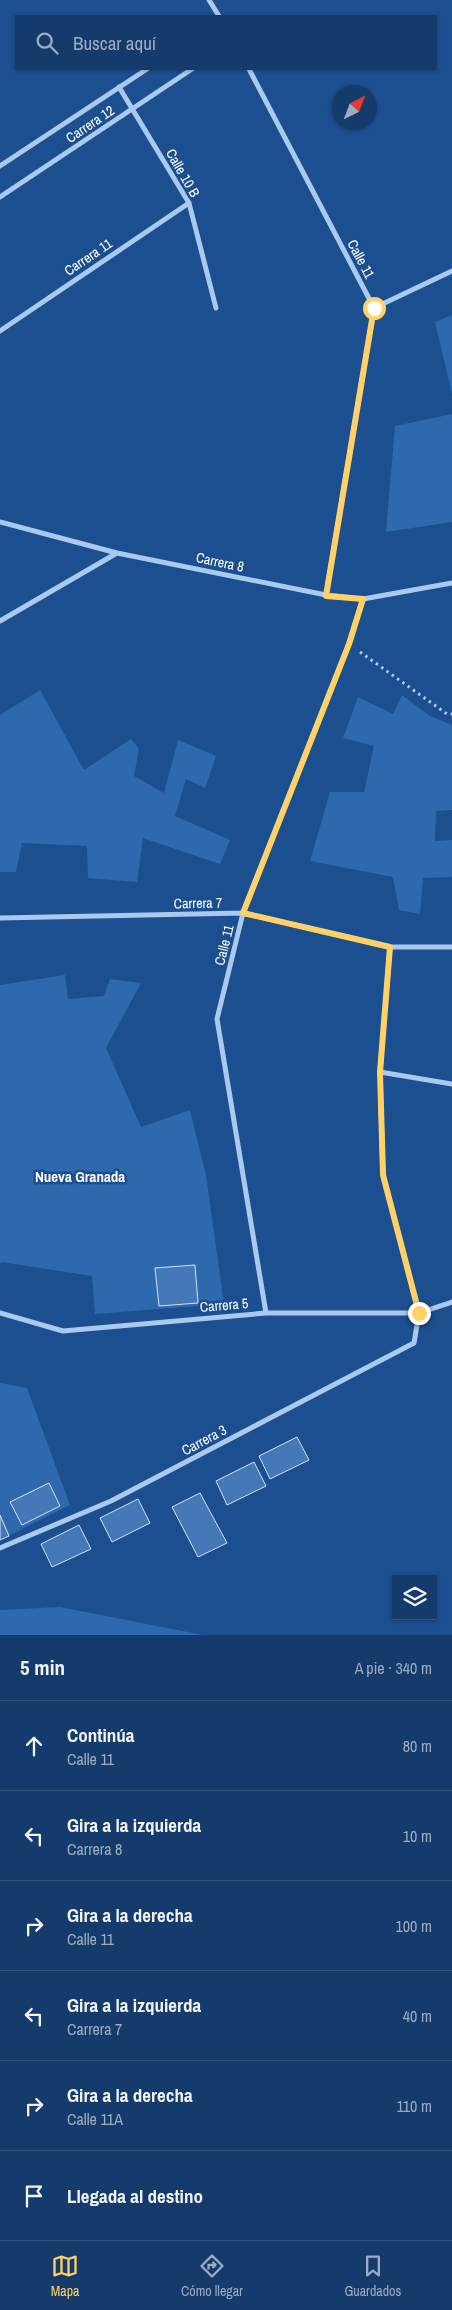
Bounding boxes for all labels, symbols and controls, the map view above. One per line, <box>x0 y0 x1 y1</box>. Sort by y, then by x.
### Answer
search box <box>15 15 437 70</box>
icon: search <box>33 29 61 57</box>
text: Buscar aquí <box>73 30 156 56</box>
north arrow <box>332 85 377 130</box>
street label: Carrera 12 <box>62 101 118 147</box>
street label: Calle 10 B <box>162 146 204 201</box>
street label: Carrera 11 <box>61 234 116 280</box>
street label: Calle 11 <box>343 237 379 282</box>
route start <box>363 297 386 320</box>
street label: Carrera 8 <box>194 548 246 576</box>
street label: Carrera 7 <box>174 894 222 912</box>
street label: Calle 11 <box>210 922 238 967</box>
district label: Nueva Granada <box>35 1166 125 1187</box>
street label: Carrera 5 <box>199 1294 249 1316</box>
route end <box>408 1302 431 1325</box>
street label: Carrera 3 <box>178 1421 230 1459</box>
map controls <box>392 1575 437 1620</box>
button: layers <box>392 1575 437 1620</box>
text: 5 min <box>20 1653 65 1682</box>
text: A pie · 340 m <box>355 1657 432 1679</box>
text: Continúa <box>67 1722 135 1748</box>
icon: ahead <box>20 1732 48 1760</box>
text: 80 m <box>403 1735 432 1757</box>
text: Calle 11 <box>67 1748 114 1770</box>
text: Gira a la izquierda <box>67 1812 201 1838</box>
icon: left <box>20 1822 48 1850</box>
text: 10 m <box>403 1825 432 1847</box>
text: Carrera 8 <box>67 1838 122 1860</box>
text: Gira a la derecha <box>67 1902 193 1928</box>
icon: right <box>20 1912 48 1940</box>
text: 100 m <box>396 1915 432 1937</box>
text: Calle 11 <box>67 1928 114 1950</box>
text: Gira a la izquierda <box>67 1992 201 2018</box>
icon: left <box>20 2002 48 2030</box>
text: 40 m <box>403 2005 432 2027</box>
text: Carrera 7 <box>67 2018 122 2040</box>
text: Gira a la derecha <box>67 2082 193 2108</box>
icon: right <box>20 2092 48 2120</box>
text: 110 m <box>396 2095 432 2117</box>
text: Calle 11A <box>67 2108 123 2130</box>
icon: arrive <box>20 2182 48 2210</box>
text: Llegada al destino <box>67 2183 203 2209</box>
tab: Mapa <box>51 2252 79 2300</box>
tab: Cómo llegar <box>181 2252 243 2300</box>
tab: Guardados <box>344 2252 401 2300</box>

